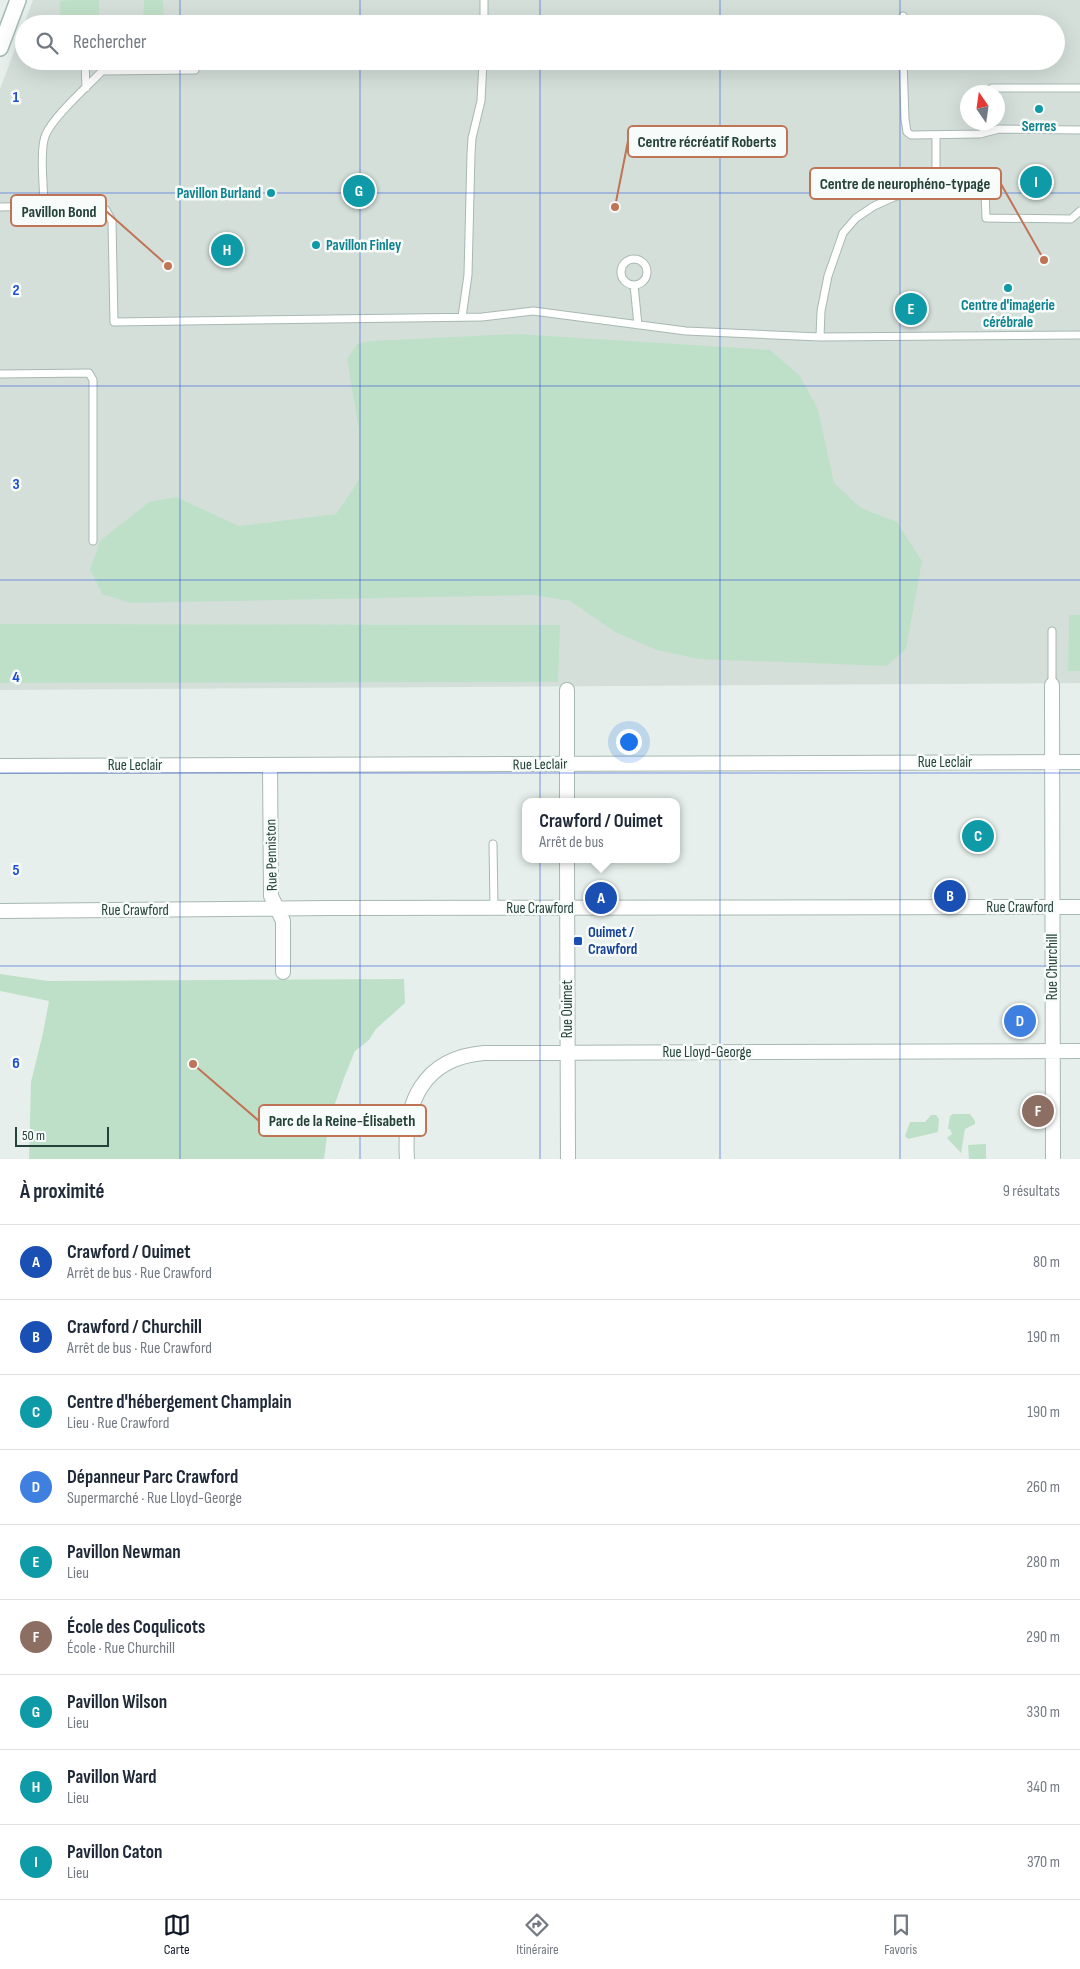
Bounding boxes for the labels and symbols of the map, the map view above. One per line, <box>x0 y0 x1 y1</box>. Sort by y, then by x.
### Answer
north arrow <box>960 85 1005 130</box>
text: 1 <box>13 88 20 107</box>
marker: Serres <box>1033 103 1045 115</box>
place label: Serres <box>1022 117 1056 136</box>
callout: Centre récréatif Roberts <box>628 126 787 157</box>
text: Centre récréatif Roberts <box>637 133 777 152</box>
pin: I <box>1020 163 1052 201</box>
callout: Centre de neurophéno-typage <box>810 168 1001 199</box>
pin: G <box>343 172 375 210</box>
text: Centre de neurophéno-typage <box>820 175 990 194</box>
place label: Pavillon Burland <box>177 184 261 203</box>
marker: Pavillon Burland <box>265 187 277 199</box>
callout: Pavillon Bond <box>11 195 106 226</box>
text: Pavillon Bond <box>21 203 97 222</box>
pin: H <box>211 231 243 269</box>
place label: Pavillon Finley <box>326 236 402 255</box>
marker: Pavillon Finley <box>310 239 322 251</box>
text: 2 <box>12 281 20 300</box>
marker: Centre d'imagerie cérébrale <box>1002 282 1014 294</box>
pin: E <box>895 290 927 328</box>
place label: Centre d'imagerie cérébrale <box>961 296 1055 332</box>
text: 3 <box>12 475 20 494</box>
text: 4 <box>12 668 20 687</box>
your location <box>616 729 642 755</box>
street label: Rue Leclair <box>918 753 973 772</box>
street label: Rue Leclair <box>512 755 568 774</box>
street label: Rue Leclair <box>108 756 163 775</box>
pin: C <box>962 817 994 855</box>
street label: Rue Penniston <box>261 819 282 891</box>
text: 5 <box>12 861 20 880</box>
pin: B <box>934 877 966 915</box>
pin: A <box>585 879 617 917</box>
street label: Rue Crawford <box>986 898 1054 917</box>
street label: Rue Crawford <box>506 899 574 918</box>
street label: Rue Crawford <box>101 901 169 920</box>
place label: Ouimet / Crawford <box>588 923 637 959</box>
street label: Rue Churchill <box>1043 934 1062 1000</box>
marker: Ouimet / Crawford <box>572 935 584 947</box>
street label: Rue Ouimet <box>558 979 577 1038</box>
pin: D <box>1004 1002 1036 1040</box>
street label: Rue Lloyd-George <box>662 1043 752 1062</box>
text: 6 <box>12 1054 20 1073</box>
pin: F <box>1022 1092 1054 1130</box>
callout: Parc de la Reine-Élisabeth <box>259 1105 426 1136</box>
text: Parc de la Reine-Élisabeth <box>269 1112 415 1131</box>
scale bar <box>15 1124 109 1147</box>

